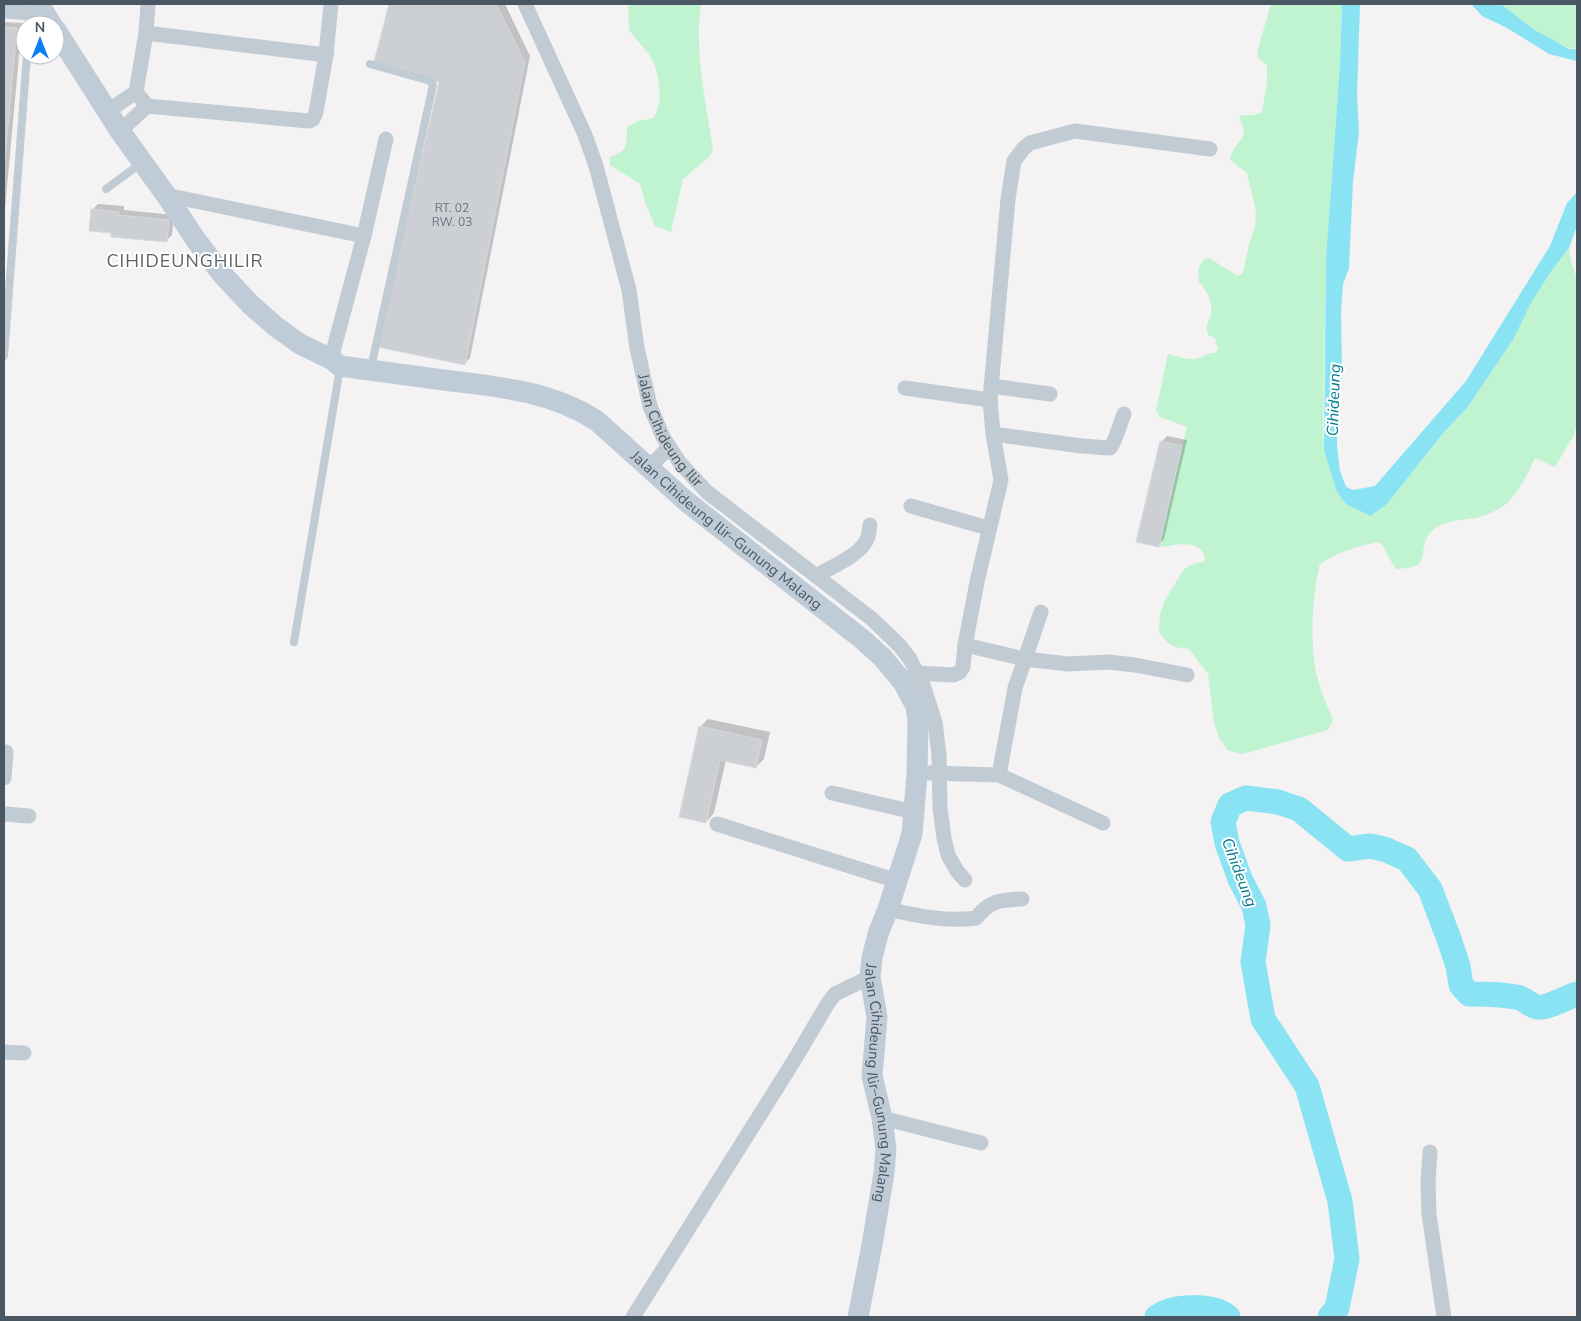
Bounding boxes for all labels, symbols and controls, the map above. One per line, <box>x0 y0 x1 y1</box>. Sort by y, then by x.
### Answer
north arrow <box>15 15 65 65</box>
text: N <box>35 18 45 37</box>
house number: RT. 02 RW. 03 <box>432 200 472 230</box>
district label: CIHIDEUNGHILIR <box>106 249 264 273</box>
water label: Cihideung <box>1322 363 1346 437</box>
street label: Jalan Cihideung Ilir <box>633 371 708 492</box>
street label: Jalan Cihideung Ilir–Gunung Malang <box>626 445 826 614</box>
water label: Cihideung <box>1216 835 1262 910</box>
street label: Jalan Cihideung Ilir–Gunung Malang <box>860 962 896 1204</box>

